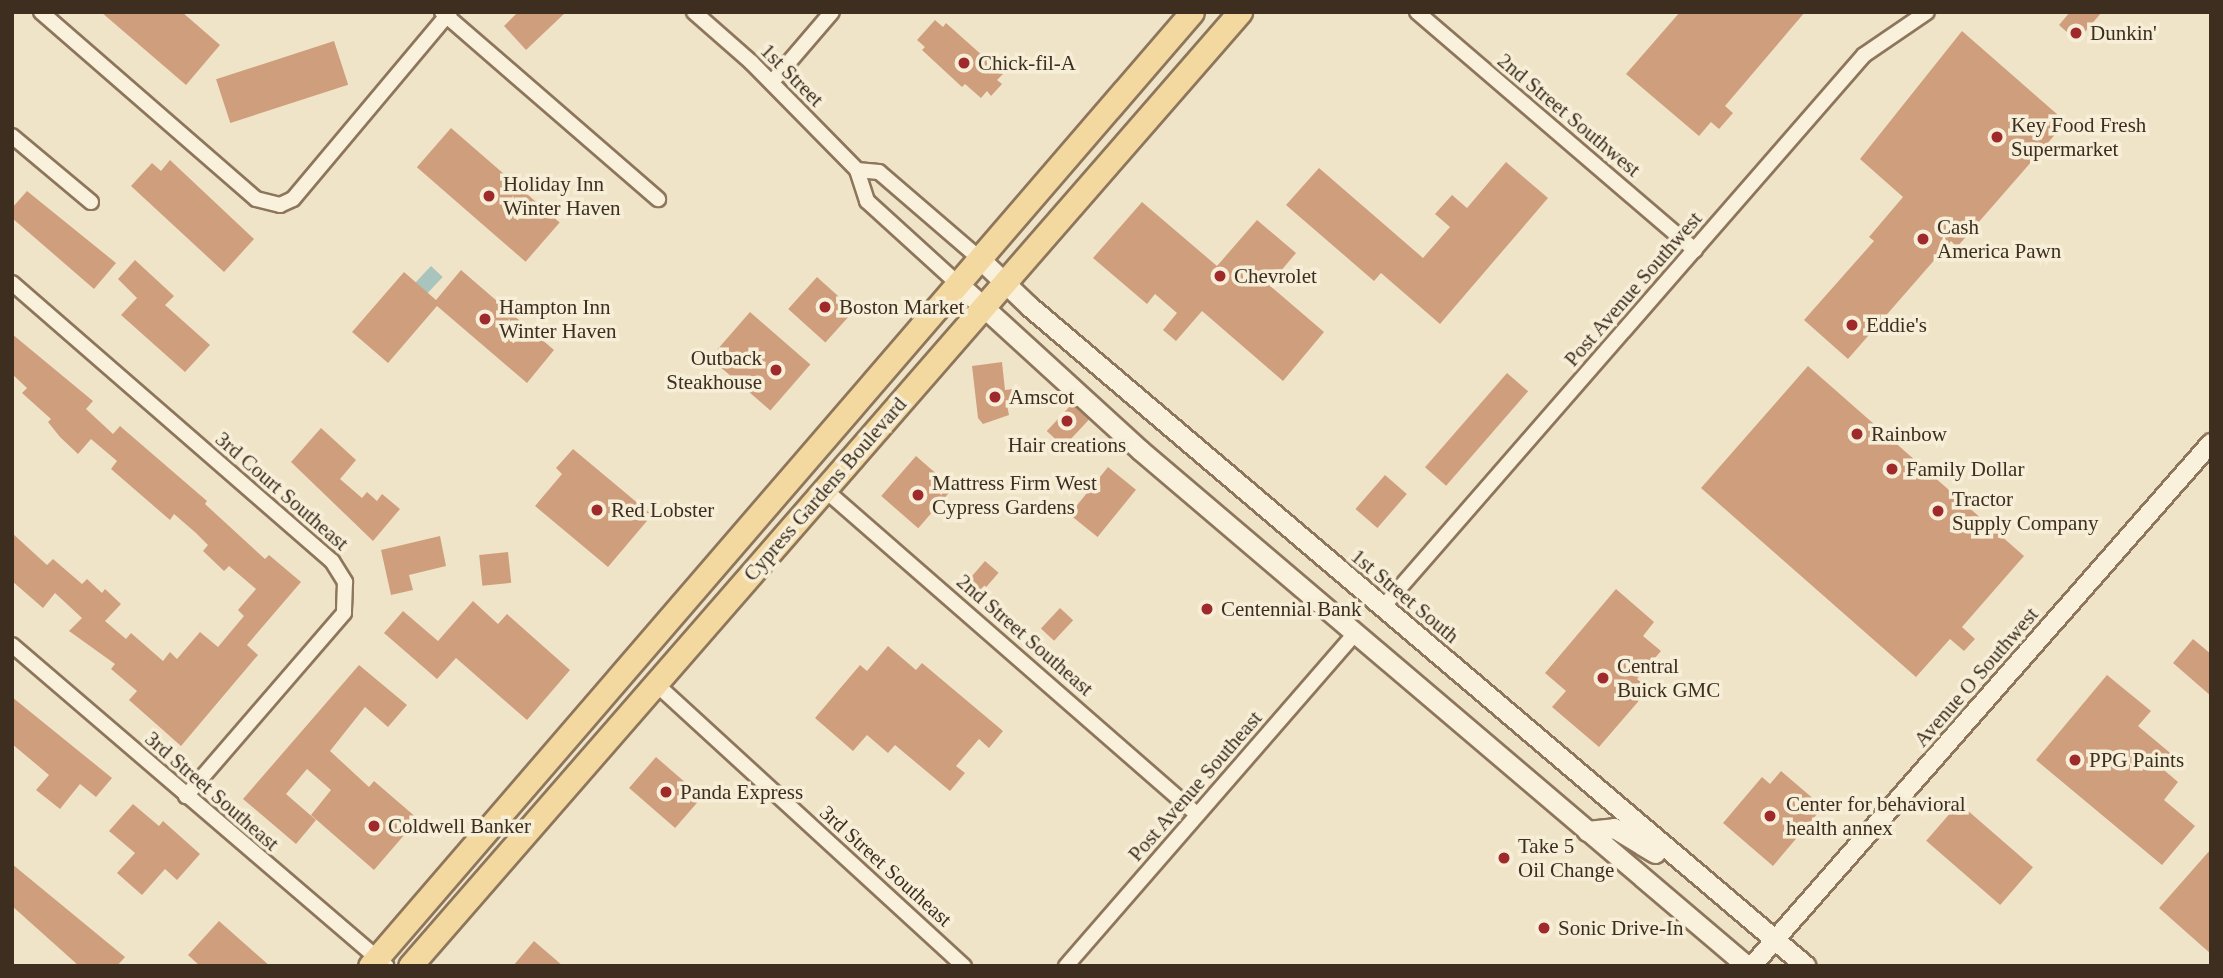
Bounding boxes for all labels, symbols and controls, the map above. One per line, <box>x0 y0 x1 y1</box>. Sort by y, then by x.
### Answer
place label: Dunkin' <box>2090 20 2157 46</box>
marker: Dunkin' <box>2068 25 2084 41</box>
street label: 1st Street <box>755 38 829 112</box>
street label: 2nd Street Southwest <box>1493 48 1645 182</box>
place label: Chick-fil-A <box>978 50 1076 76</box>
marker: Chick-fil-A <box>956 55 972 71</box>
place label: Key Food Fresh Supermarket <box>2011 112 2146 162</box>
marker: Key Food Fresh Supermarket <box>1989 129 2005 145</box>
place label: Holiday Inn Winter Haven <box>503 171 621 221</box>
marker: Holiday Inn Winter Haven <box>481 188 497 204</box>
street label: Post Avenue Southwest <box>1559 206 1707 372</box>
place label: Cash America Pawn <box>1937 214 2061 264</box>
marker: Cash America Pawn <box>1915 231 1931 247</box>
place label: Chevrolet <box>1234 263 1317 289</box>
marker: Chevrolet <box>1212 268 1228 284</box>
place label: Hampton Inn Winter Haven <box>499 294 617 344</box>
place label: Boston Market <box>839 294 964 320</box>
marker: Boston Market <box>817 299 833 315</box>
marker: Hampton Inn Winter Haven <box>477 311 493 327</box>
place label: Eddie's <box>1866 312 1927 338</box>
marker: Eddie's <box>1844 317 1860 333</box>
place label: Outback Steakhouse <box>666 345 762 395</box>
marker: Outback Steakhouse <box>768 362 784 378</box>
place label: Amscot <box>1009 384 1074 410</box>
marker: Amscot <box>987 389 1003 405</box>
street label: Cypress Gardens Boulevard <box>738 392 912 586</box>
marker: Hair creations <box>1059 413 1075 429</box>
place label: Rainbow <box>1871 421 1947 447</box>
street label: 3rd Court Southeast <box>210 426 354 556</box>
marker: Rainbow <box>1849 426 1865 442</box>
place label: Hair creations <box>1008 432 1126 458</box>
place label: Family Dollar <box>1906 456 2024 482</box>
marker: Family Dollar <box>1884 461 1900 477</box>
place label: Mattress Firm West Cypress Gardens <box>932 470 1097 520</box>
place label: Tractor Supply Company <box>1952 486 2098 536</box>
marker: Mattress Firm West Cypress Gardens <box>910 487 926 503</box>
place label: Red Lobster <box>611 497 714 523</box>
marker: Red Lobster <box>589 502 605 518</box>
marker: Tractor Supply Company <box>1930 503 1946 519</box>
street label: 1st Street South <box>1346 544 1464 648</box>
street label: 2nd Street Southeast <box>952 569 1098 701</box>
place label: Centennial Bank <box>1221 596 1362 622</box>
marker: Centennial Bank <box>1199 601 1215 617</box>
street label: Avenue O Southwest <box>1908 602 2044 752</box>
place label: Central Buick GMC <box>1617 653 1720 703</box>
marker: Central Buick GMC <box>1595 670 1611 686</box>
street label: Post Avenue Southeast <box>1122 705 1268 867</box>
street label: 3rd Street Southeast <box>140 726 284 856</box>
place label: PPG Paints <box>2089 747 2184 773</box>
marker: PPG Paints <box>2067 752 2083 768</box>
place label: Panda Express <box>680 779 803 805</box>
marker: Panda Express <box>658 784 674 800</box>
place label: Center for behavioral health annex <box>1786 791 1966 841</box>
street label: 3rd Street Southeast <box>815 800 957 932</box>
marker: Center for behavioral health annex <box>1760 806 1780 826</box>
place label: Coldwell Banker <box>388 813 531 839</box>
marker: Coldwell Banker <box>366 818 382 834</box>
place label: Take 5 Oil Change <box>1518 833 1614 883</box>
marker: Take 5 Oil Change <box>1496 850 1512 866</box>
place label: Sonic Drive-In <box>1558 915 1683 941</box>
marker: Sonic Drive-In <box>1536 920 1552 936</box>

